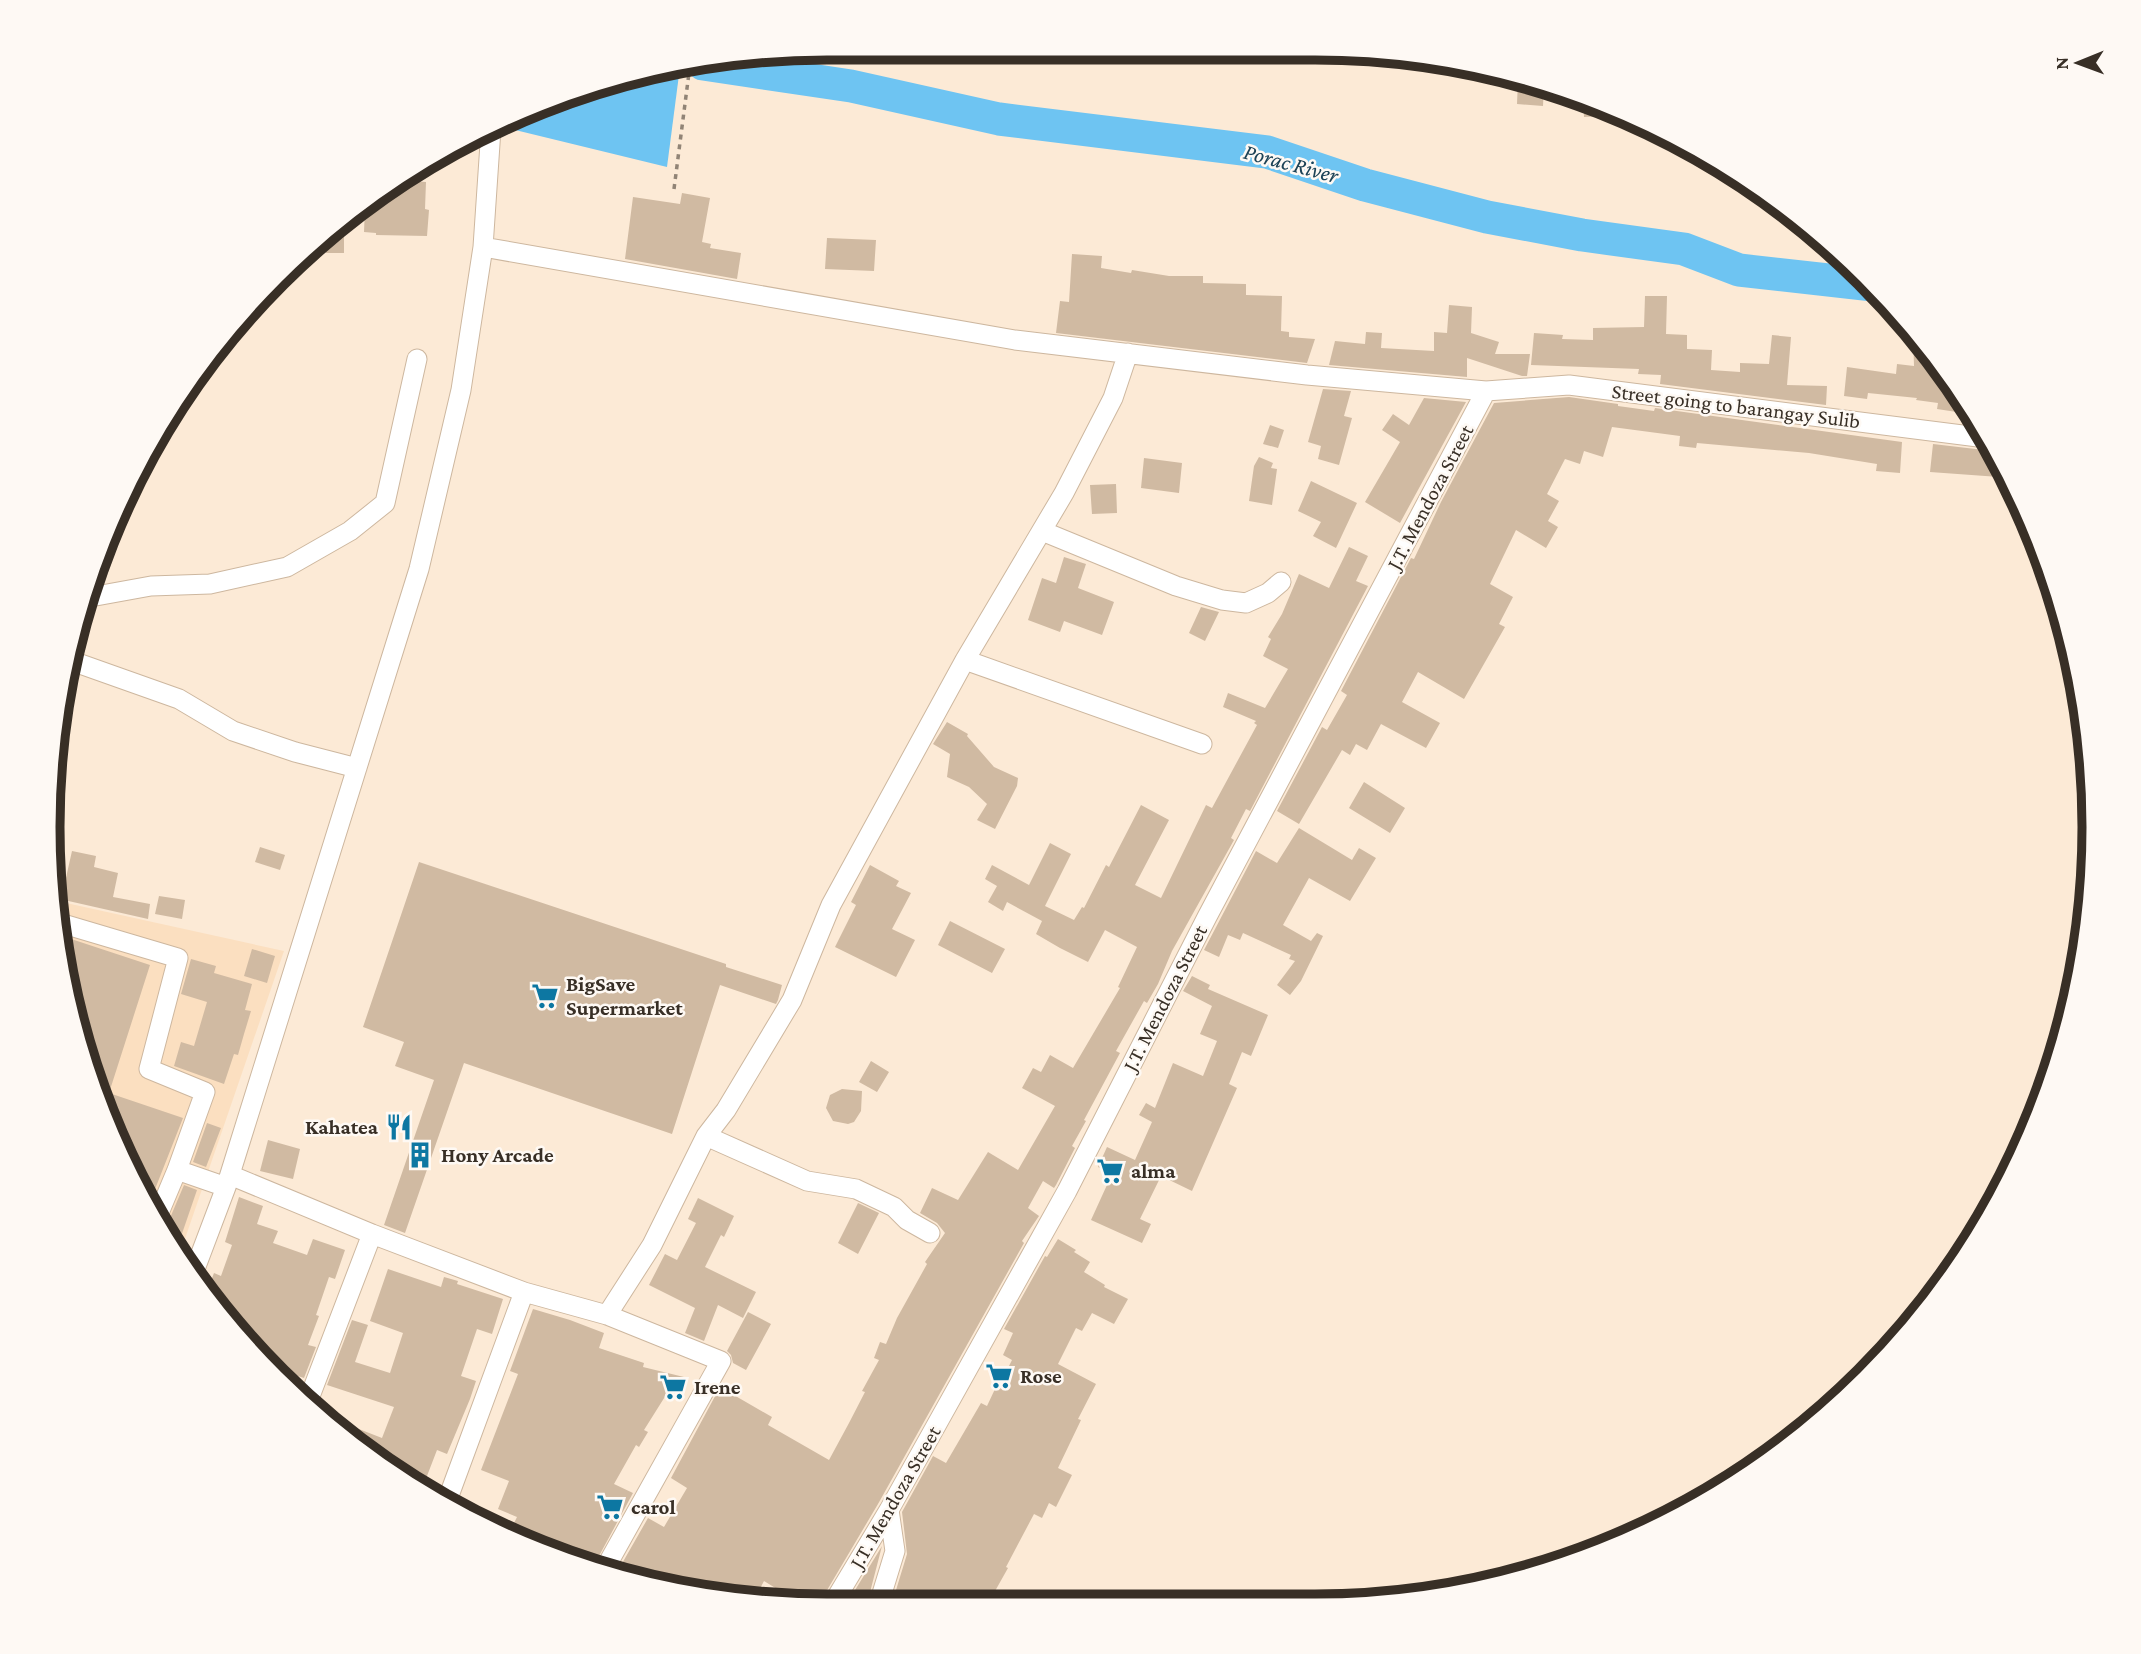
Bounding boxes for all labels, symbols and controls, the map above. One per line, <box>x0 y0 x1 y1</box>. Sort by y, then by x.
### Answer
north arrow <box>2043 28 2113 98</box>
text: N <box>2051 57 2072 70</box>
water label: Porac River <box>1241 138 1342 188</box>
street label: Street going to barangay Sulib <box>1610 379 1862 433</box>
street label: J.T. Mendoza Street <box>1381 420 1479 575</box>
street label: J.T. Mendoza Street <box>1117 920 1213 1077</box>
place label: BigSave Supermarket <box>566 972 683 1020</box>
supermarket icon: BigSave Supermarket <box>530 981 560 1011</box>
restaurant icon: Kahatea <box>384 1112 414 1142</box>
place label: Kahatea <box>305 1115 379 1139</box>
building icon: Hony Arcade <box>405 1140 435 1170</box>
place label: Hony Arcade <box>441 1143 554 1167</box>
supermarket icon: alma <box>1095 1156 1125 1186</box>
place label: alma <box>1131 1159 1176 1183</box>
supermarket icon: Rose <box>984 1361 1014 1391</box>
place label: Rose <box>1020 1364 1062 1388</box>
supermarket icon: Irene <box>658 1372 688 1402</box>
place label: Irene <box>694 1375 741 1399</box>
street label: J.T. Mendoza Street <box>843 1421 946 1574</box>
supermarket icon: carol <box>595 1492 625 1522</box>
place label: carol <box>631 1495 676 1519</box>

